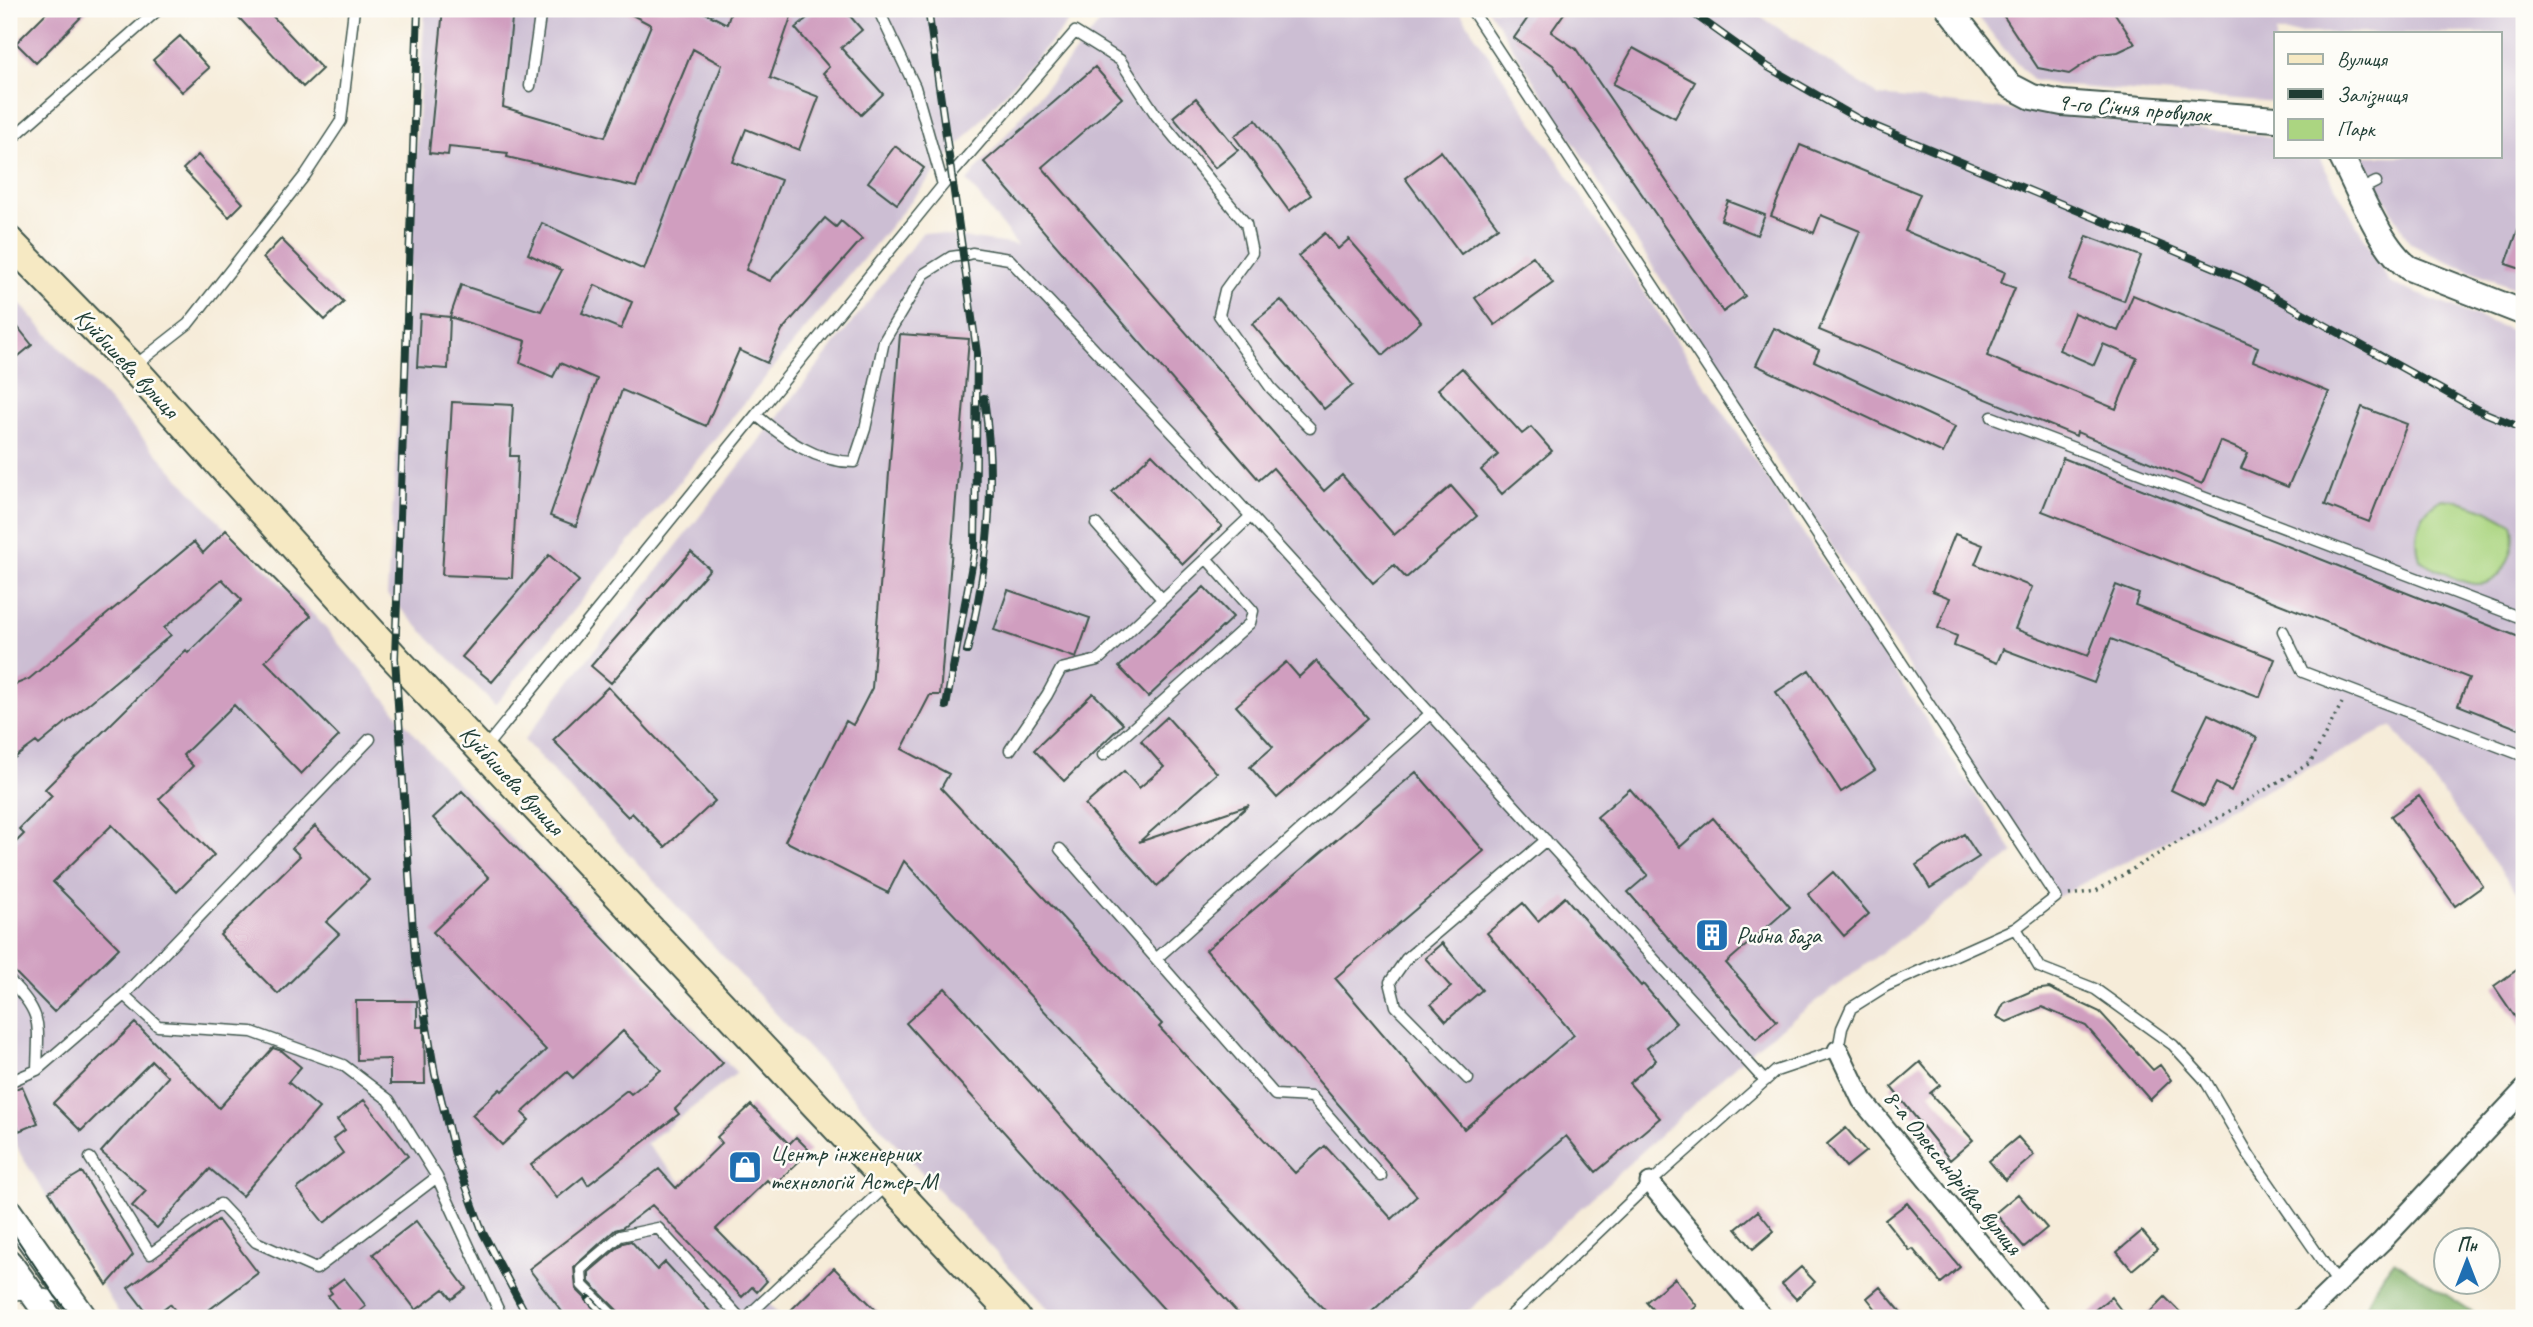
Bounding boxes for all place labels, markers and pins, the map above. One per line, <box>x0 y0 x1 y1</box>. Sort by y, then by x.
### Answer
building icon: Рибна база <box>1693 916 1731 954</box>
place label: Рибна база <box>1736 920 1823 951</box>
place label: Центр інженерних технологій Астер-М <box>770 1138 940 1196</box>
shop icon: Центр інженерних технологій Астер-М <box>726 1148 764 1186</box>

